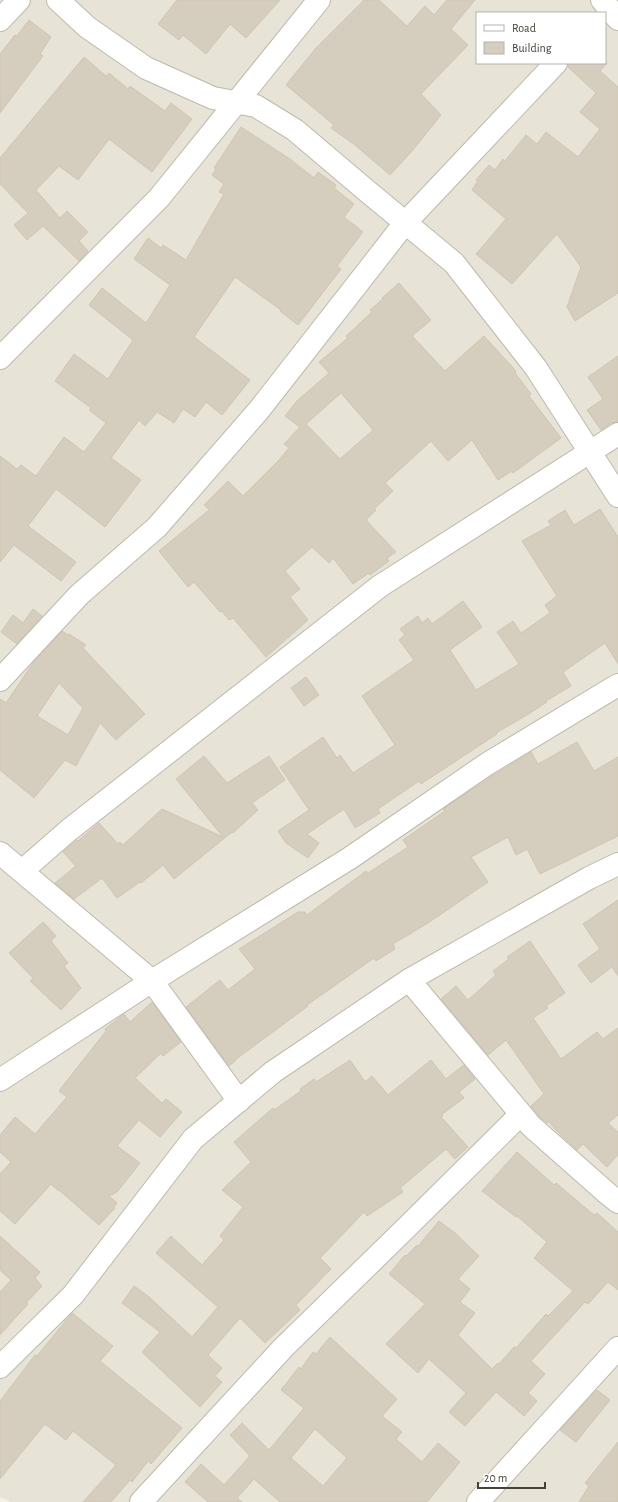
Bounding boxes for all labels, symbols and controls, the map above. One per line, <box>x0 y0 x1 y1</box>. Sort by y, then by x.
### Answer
legend <box>476 12 606 64</box>
text: Road <box>512 22 536 34</box>
text: Building <box>512 42 552 54</box>
scale bar <box>478 1464 545 1490</box>
text: 20 m <box>484 1472 507 1484</box>

